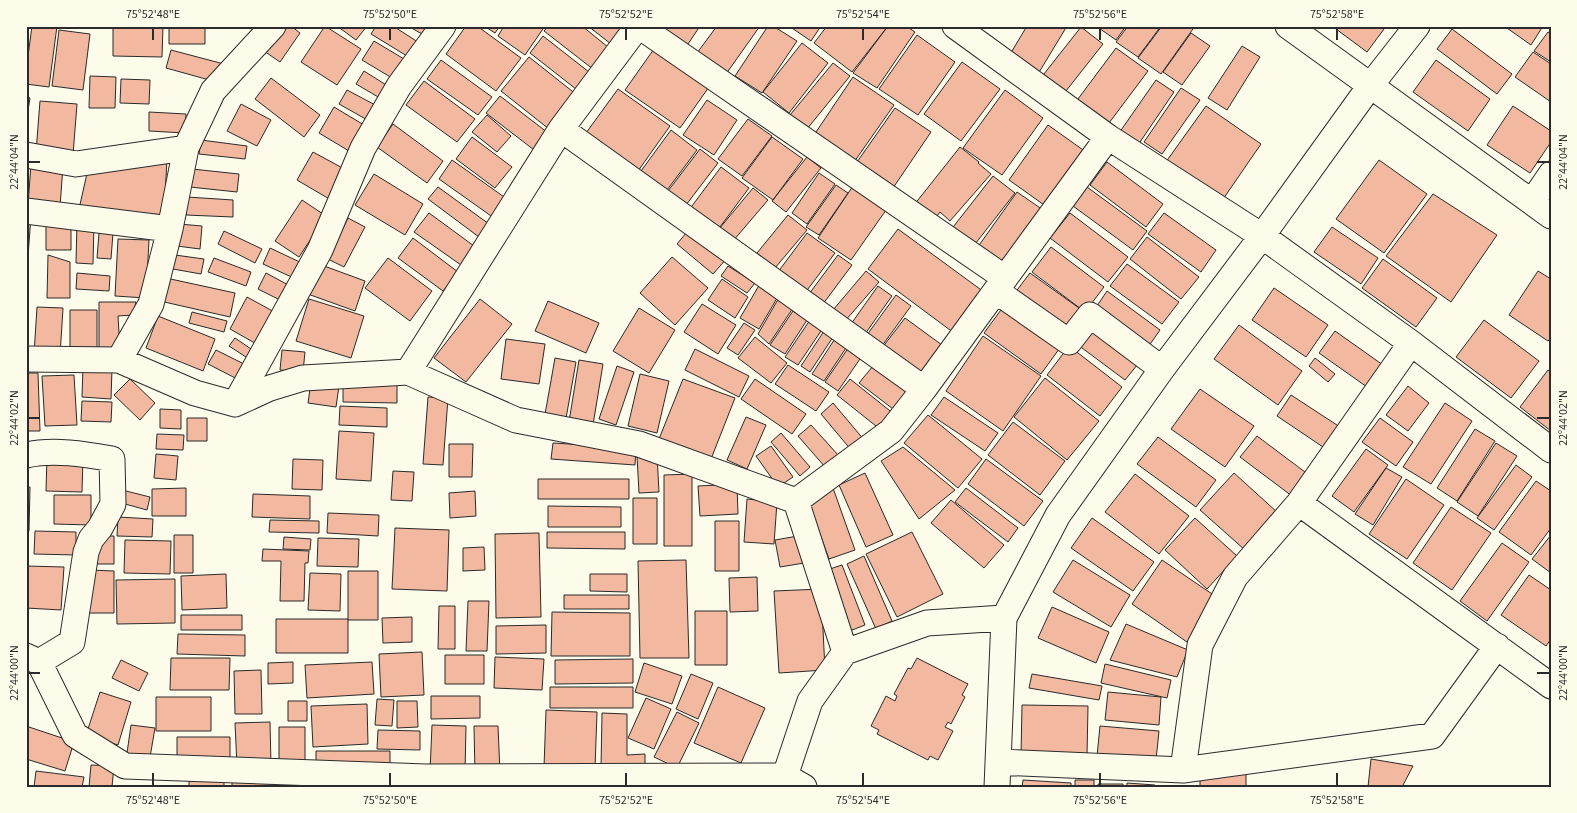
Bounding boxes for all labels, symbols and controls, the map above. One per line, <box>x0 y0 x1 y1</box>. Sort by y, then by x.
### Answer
text: 75°52'48"E <box>126 6 180 23</box>
text: 75°52'50"E <box>363 6 417 23</box>
text: 75°52'52"E <box>599 6 653 23</box>
text: 75°52'54"E <box>836 6 890 23</box>
text: 75°52'56"E <box>1073 6 1127 23</box>
text: 75°52'58"E <box>1310 6 1364 23</box>
text: 22°44'04"N <box>6 134 23 190</box>
text: 22°44'04"N <box>1555 134 1572 190</box>
text: 22°44'02"N <box>6 390 23 446</box>
text: 22°44'02"N <box>1555 390 1572 446</box>
text: 22°44'00"N <box>6 645 23 701</box>
text: 22°44'00"N <box>1555 645 1572 701</box>
text: 75°52'48"E <box>126 792 180 809</box>
text: 75°52'50"E <box>363 792 417 809</box>
text: 75°52'52"E <box>599 792 653 809</box>
text: 75°52'54"E <box>836 792 890 809</box>
text: 75°52'56"E <box>1073 792 1127 809</box>
text: 75°52'58"E <box>1310 792 1364 809</box>

